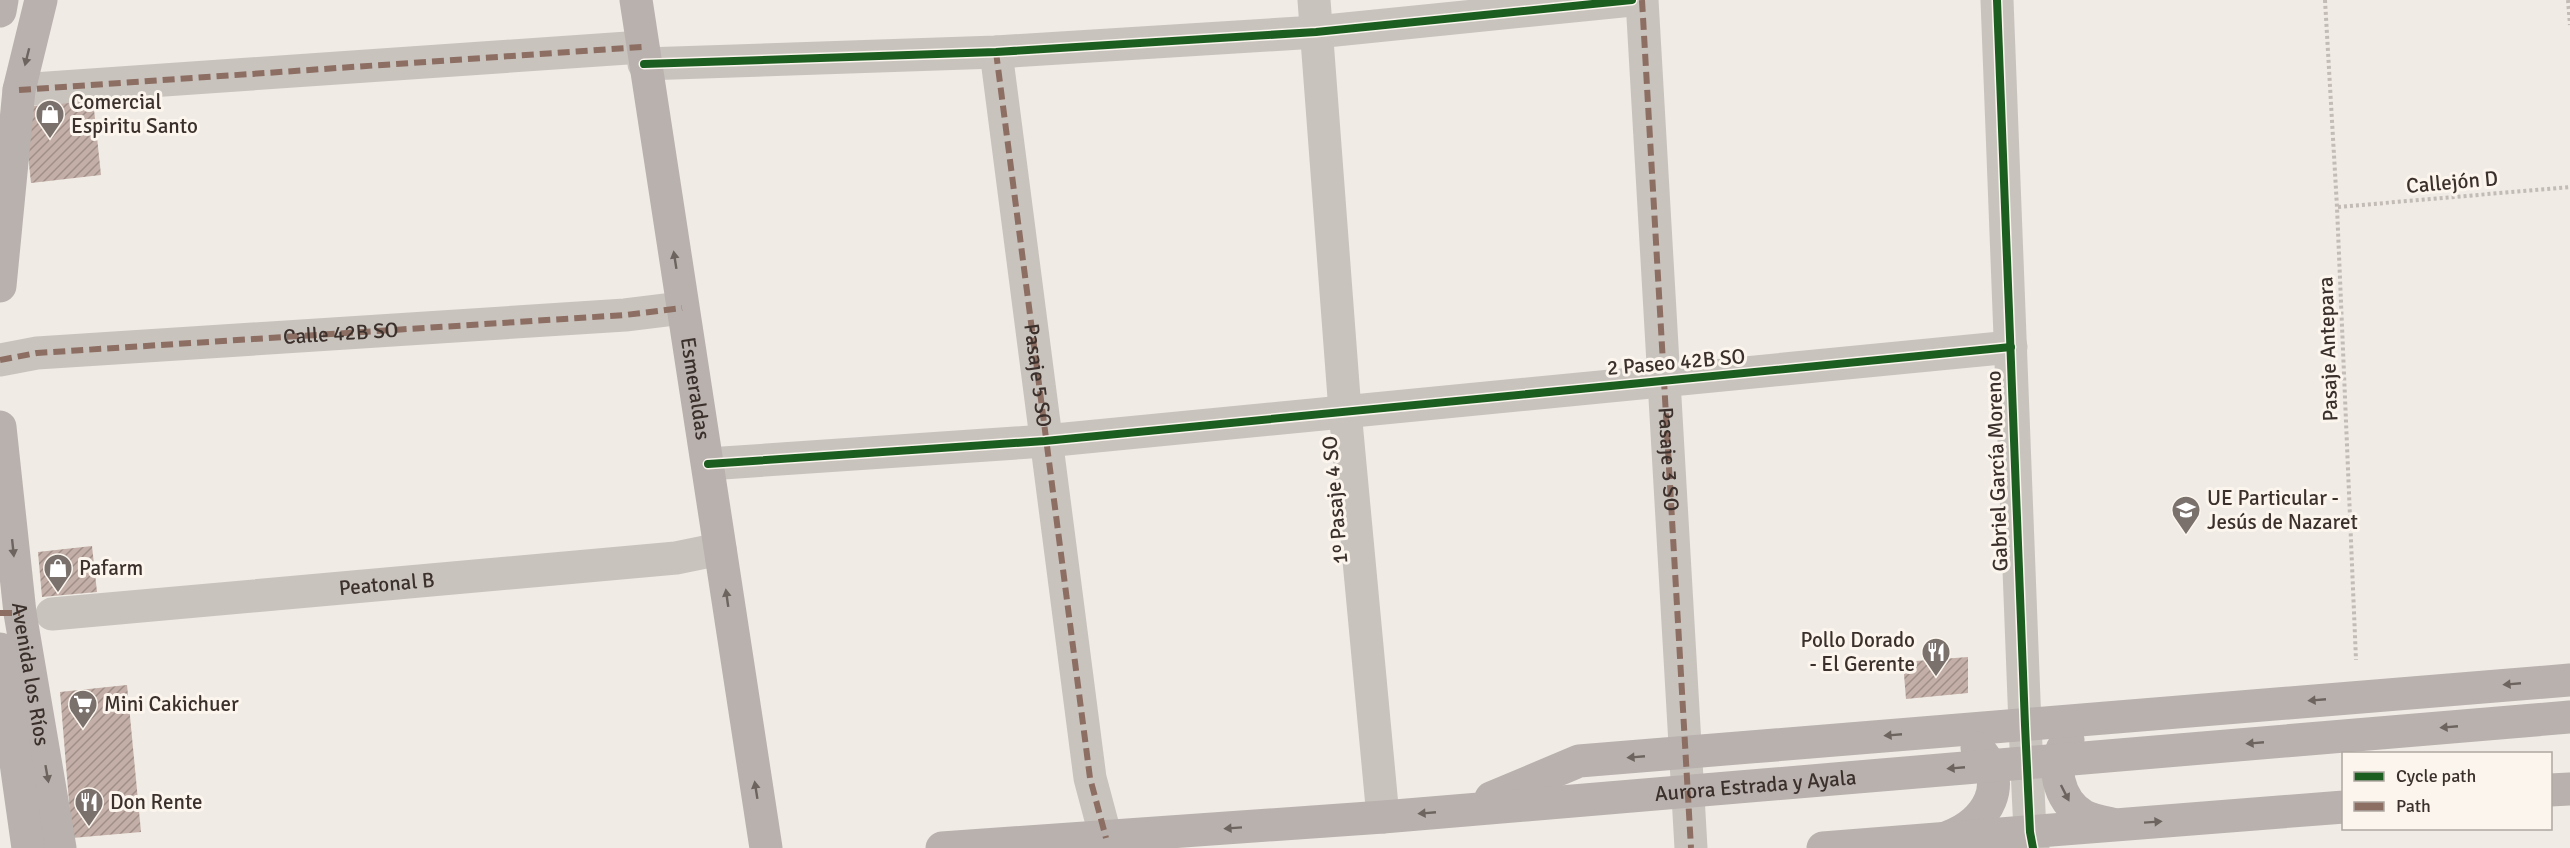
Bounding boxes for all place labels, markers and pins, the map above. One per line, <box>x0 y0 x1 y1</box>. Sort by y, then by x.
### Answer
place label: Comercial Espiritu Santo <box>71 89 198 139</box>
shop icon: Comercial Espiritu Santo <box>34 98 66 140</box>
place label: UE Particular - Jesús de Nazaret <box>2207 485 2358 535</box>
school or university icon: UE Particular - Jesús de Nazaret <box>2170 494 2202 536</box>
shop icon: Pafarm <box>42 552 74 594</box>
place label: Pafarm <box>79 555 143 581</box>
place label: Pollo Dorado - El Gerente <box>1801 627 1915 677</box>
restaurant icon: Pollo Dorado - El Gerente <box>1920 636 1952 678</box>
supermarket icon: Mini Cakichuer <box>67 688 99 730</box>
place label: Mini Cakichuer <box>104 691 239 717</box>
restaurant icon: Don Rente <box>73 786 105 828</box>
place label: Don Rente <box>110 789 203 815</box>

